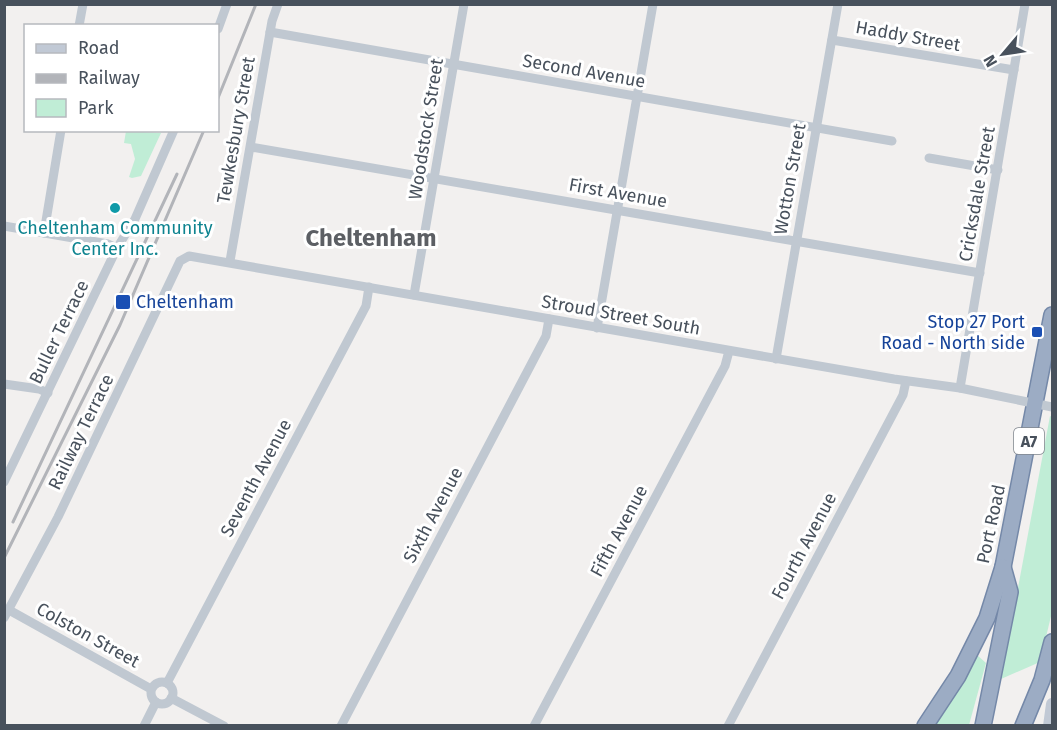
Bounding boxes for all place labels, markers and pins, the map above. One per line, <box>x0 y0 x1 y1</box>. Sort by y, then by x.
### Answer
marker: Cheltenham Community Center Inc. <box>108 201 122 215</box>
place label: Cheltenham Community Center Inc. <box>17 217 213 260</box>
place label: Cheltenham <box>136 291 234 313</box>
marker: Cheltenham <box>114 293 132 311</box>
place label: Stop 27 Port Road - North side <box>881 311 1025 354</box>
marker: Stop 27 Port Road - North side <box>1030 325 1044 339</box>

